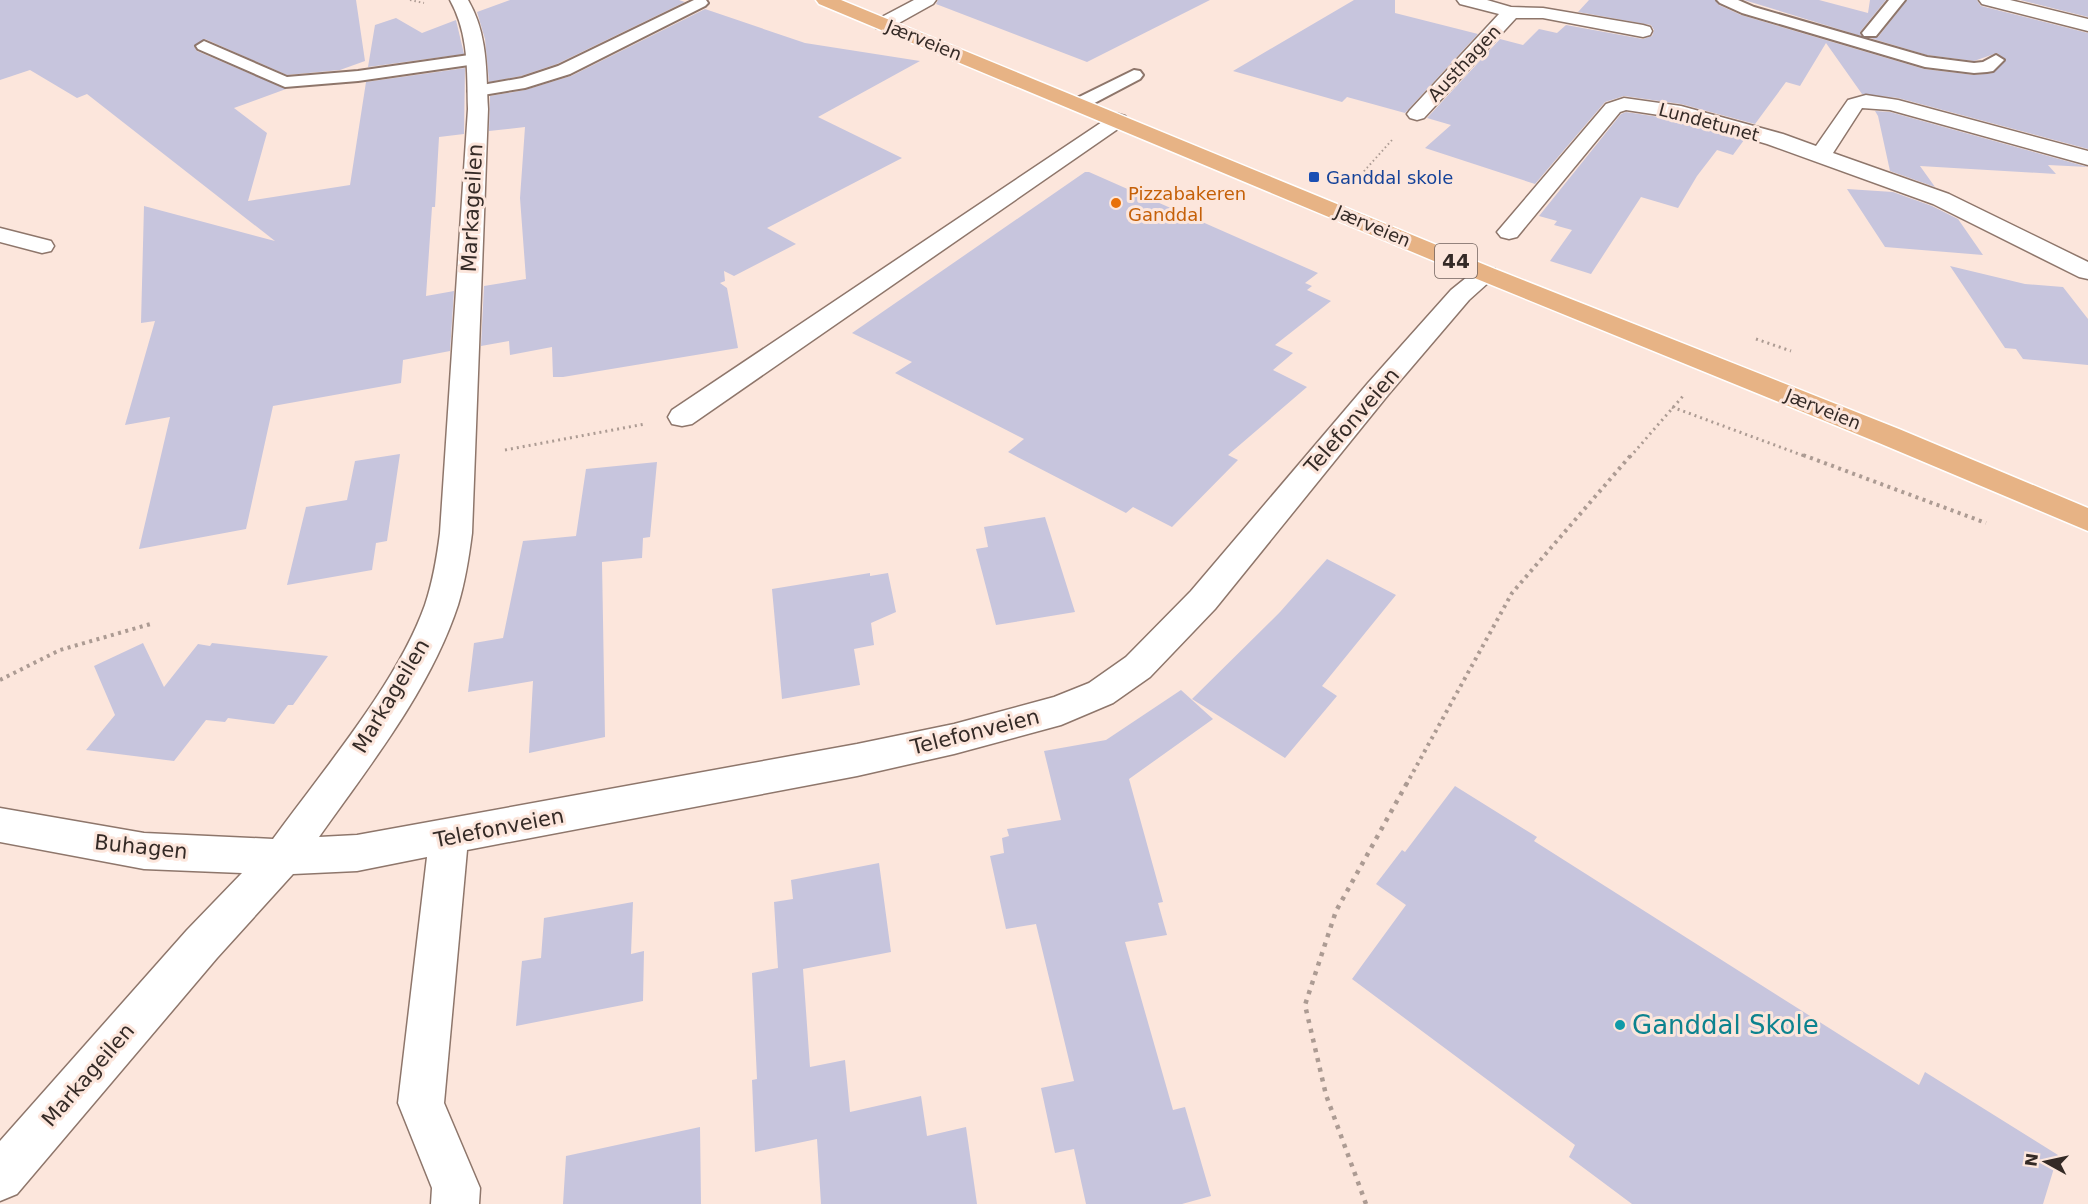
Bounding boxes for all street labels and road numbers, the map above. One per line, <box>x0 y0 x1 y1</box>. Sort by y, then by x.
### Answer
street label: Jærveien <box>882 15 965 65</box>
street label: Austhagen <box>1423 21 1505 105</box>
street label: Lundetunet <box>1657 99 1761 145</box>
street label: Markageilen <box>457 143 487 273</box>
street label: Jærveien <box>1331 200 1414 251</box>
road number: 44 <box>1435 244 1477 278</box>
street label: Telefonveien <box>1299 363 1404 479</box>
street label: Jærveien <box>1781 384 1864 434</box>
street label: Markageilen <box>348 635 434 757</box>
street label: Telefonveien <box>907 704 1042 760</box>
street label: Telefonveien <box>431 804 566 853</box>
street label: Buhagen <box>93 830 189 864</box>
street label: Markageilen <box>37 1019 139 1131</box>

